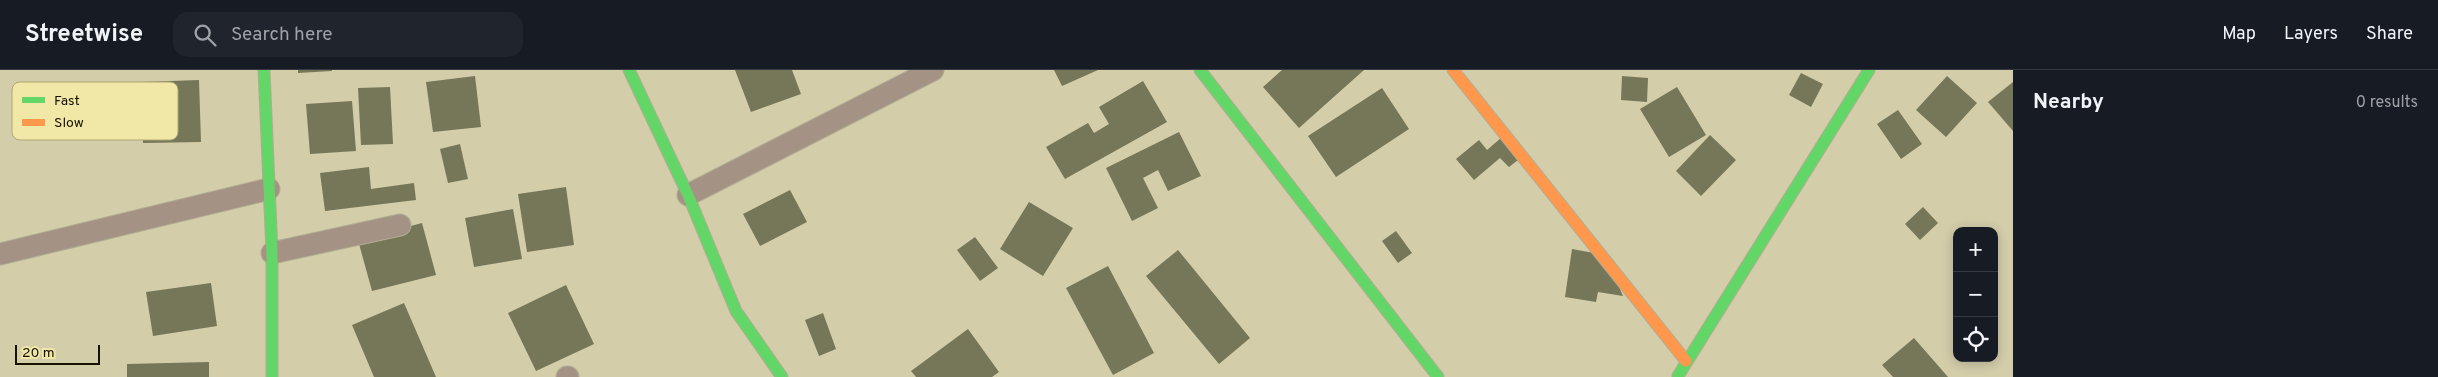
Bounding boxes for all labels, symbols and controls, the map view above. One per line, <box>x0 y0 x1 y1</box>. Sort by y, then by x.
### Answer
search box <box>173 12 523 57</box>
text: Streetwise <box>25 20 143 50</box>
icon: search <box>191 21 219 49</box>
text: Search here <box>231 23 333 47</box>
text: Map <box>2222 23 2256 46</box>
text: Layers <box>2284 23 2338 46</box>
text: Share <box>2366 23 2413 46</box>
legend <box>12 82 178 140</box>
text: Nearby <box>2033 89 2104 116</box>
text: Fast <box>54 93 80 110</box>
text: 0 results <box>2356 93 2418 113</box>
text: Slow <box>54 115 84 132</box>
map controls <box>1953 227 1998 362</box>
button: + <box>1953 227 1998 272</box>
button: − <box>1953 272 1998 317</box>
button: locate <box>1953 317 1998 362</box>
scale bar <box>15 342 100 365</box>
text: 20 m <box>22 345 55 362</box>

